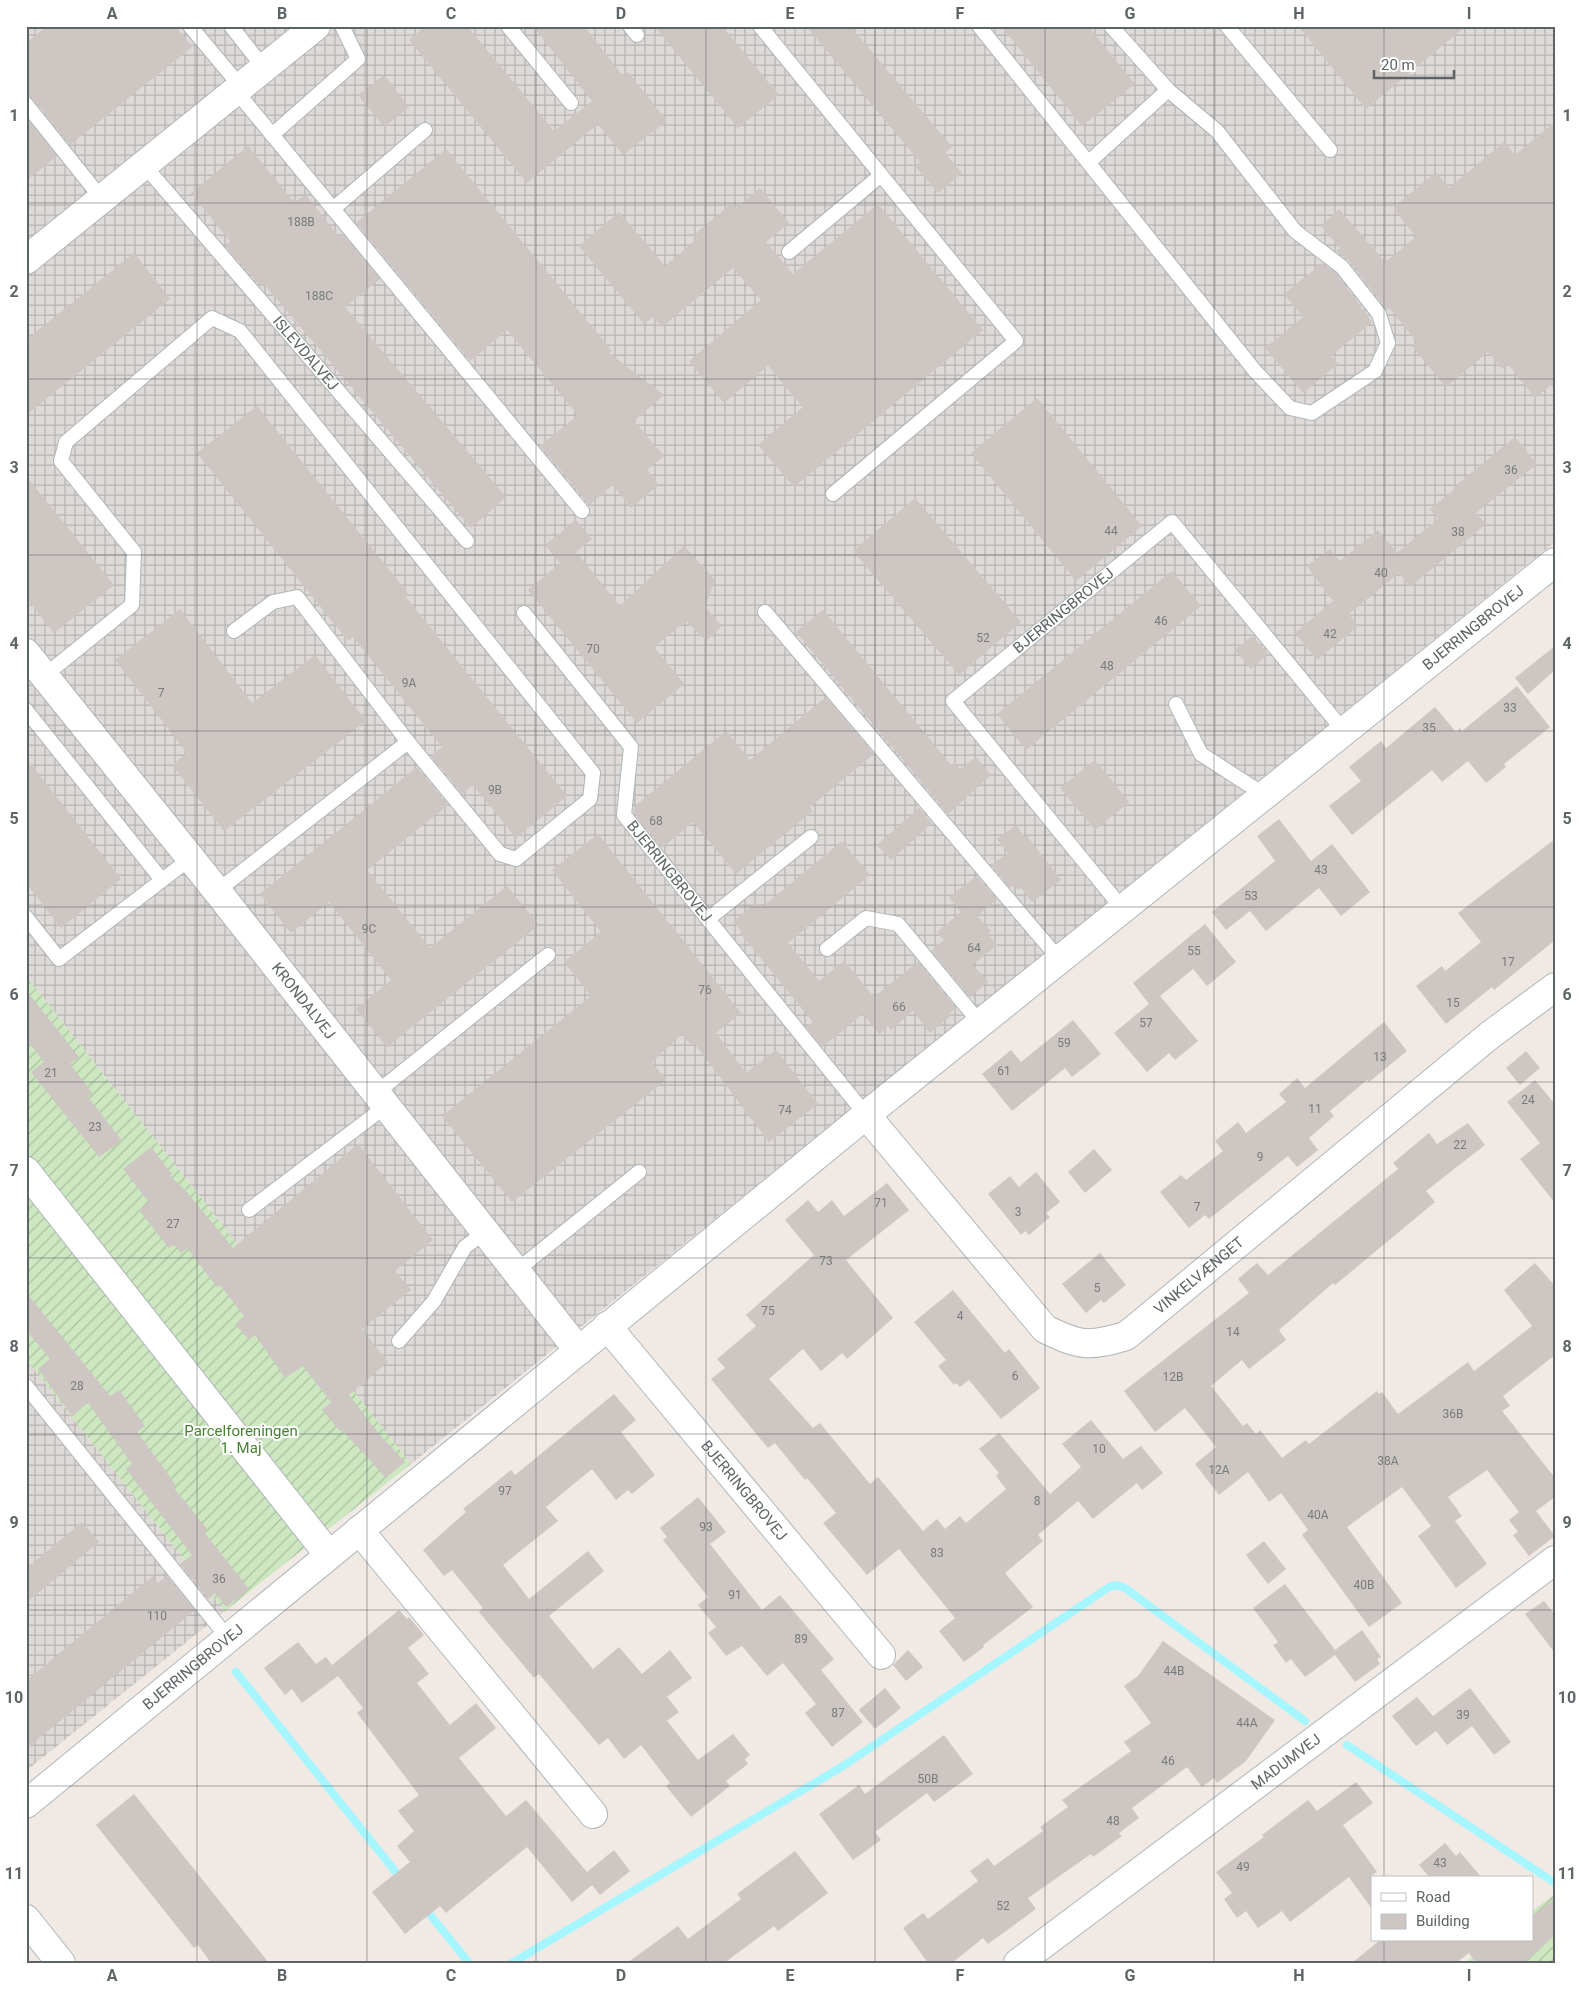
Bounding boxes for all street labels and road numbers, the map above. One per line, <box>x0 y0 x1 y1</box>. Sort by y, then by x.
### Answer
street label: ISLEVDALVEJ <box>269 312 342 394</box>
street label: BJERRINGBROVEJ <box>1010 564 1118 657</box>
street label: BJERRINGBROVEJ <box>1419 582 1528 674</box>
street label: BJERRINGBROVEJ <box>623 817 716 925</box>
street label: KRONDALVEJ <box>268 959 339 1043</box>
street label: VINKELVÆNGET <box>1150 1233 1248 1318</box>
street label: BJERRINGBROVEJ <box>697 1437 791 1544</box>
street label: BJERRINGBROVEJ <box>139 1620 247 1714</box>
street label: MADUMVEJ <box>1248 1730 1324 1794</box>

